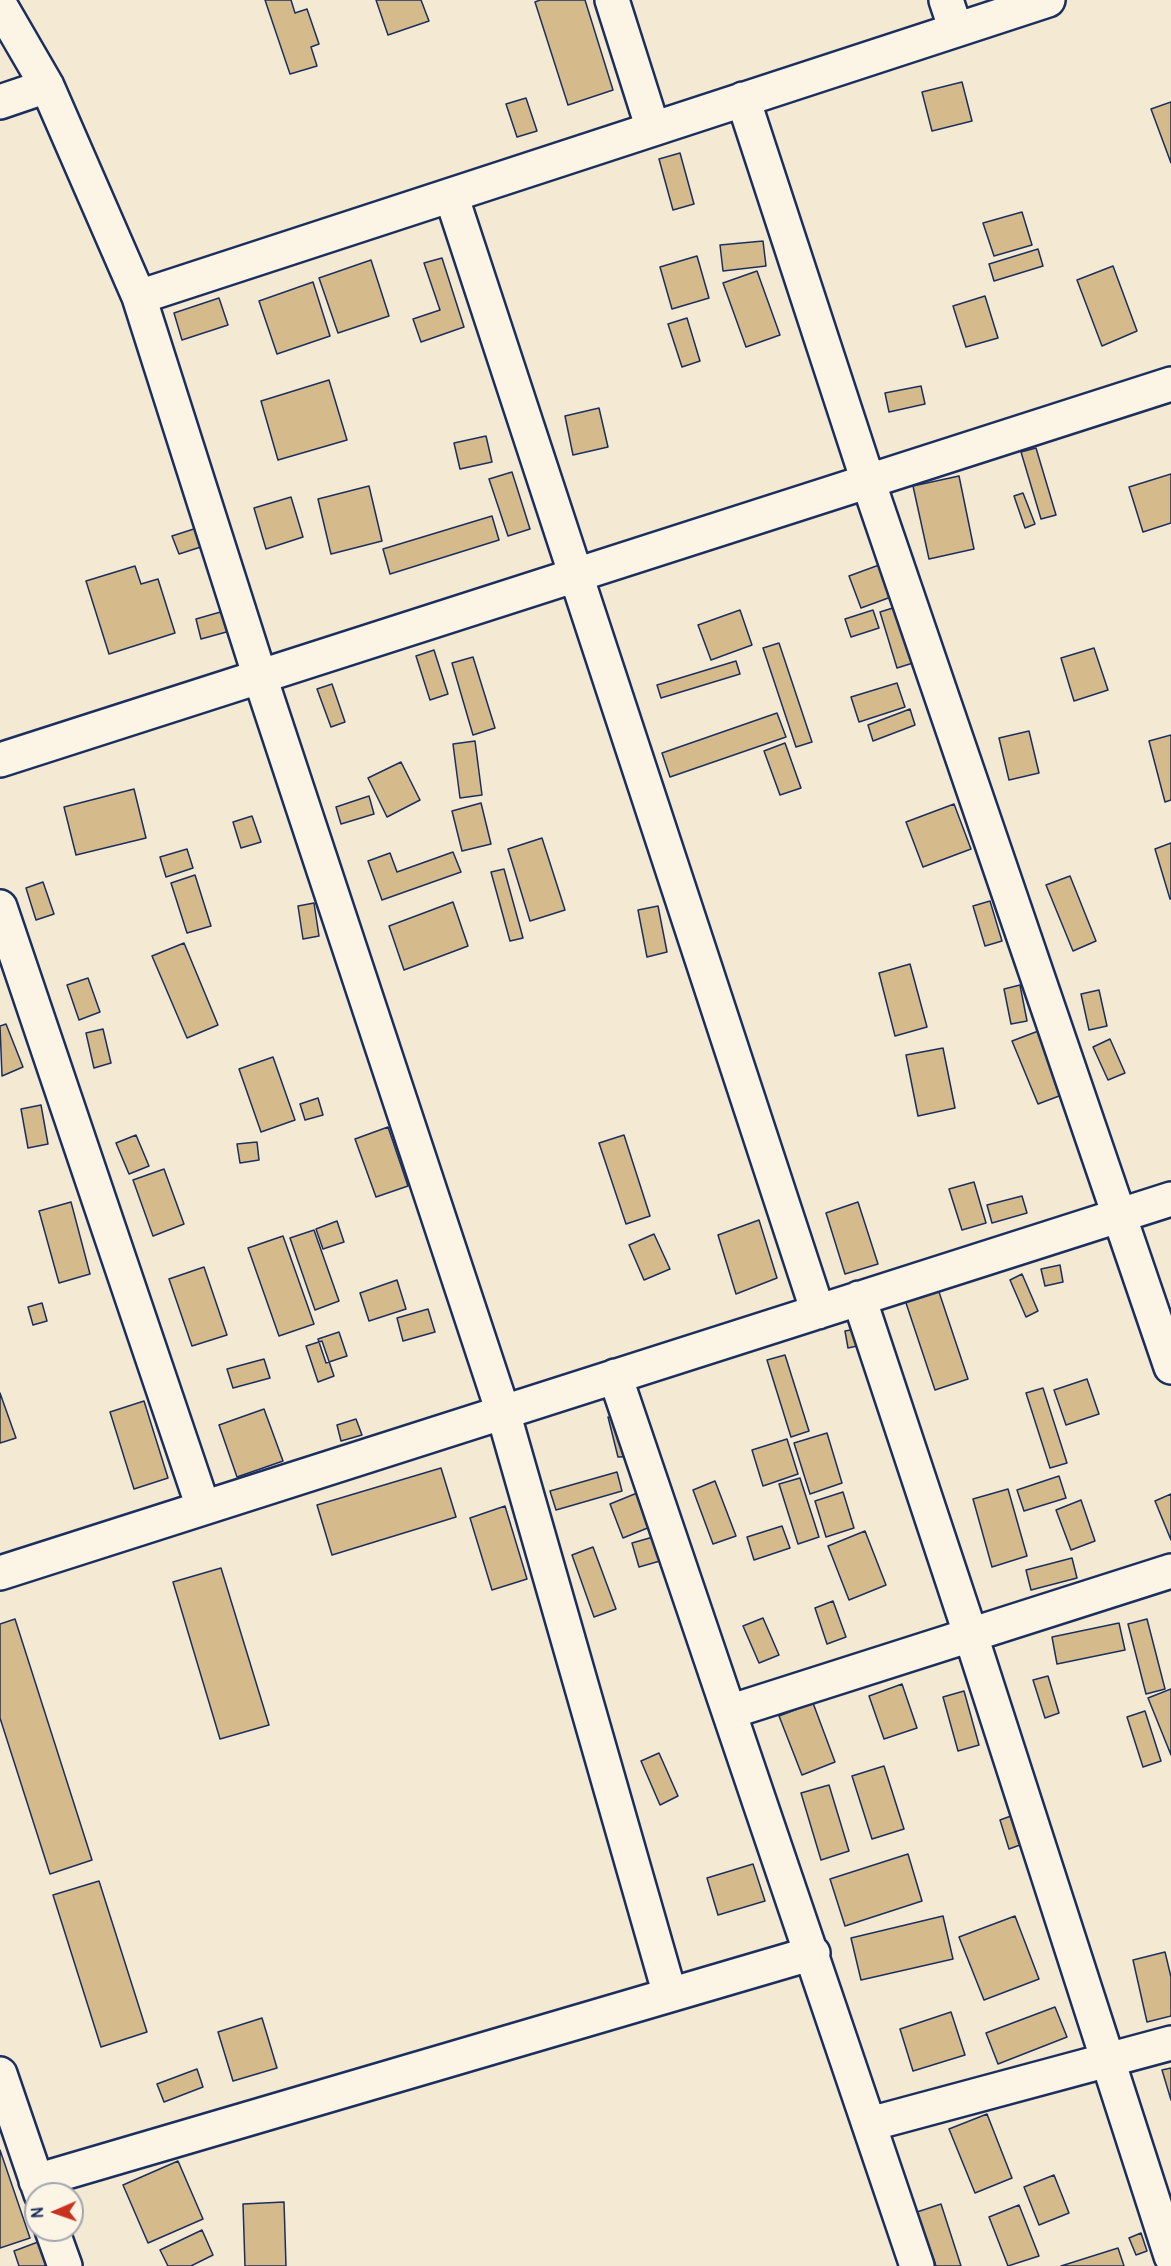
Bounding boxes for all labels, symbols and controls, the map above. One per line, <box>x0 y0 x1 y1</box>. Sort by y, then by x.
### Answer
north arrow <box>24 2182 84 2242</box>
text: N <box>28 2207 48 2218</box>

